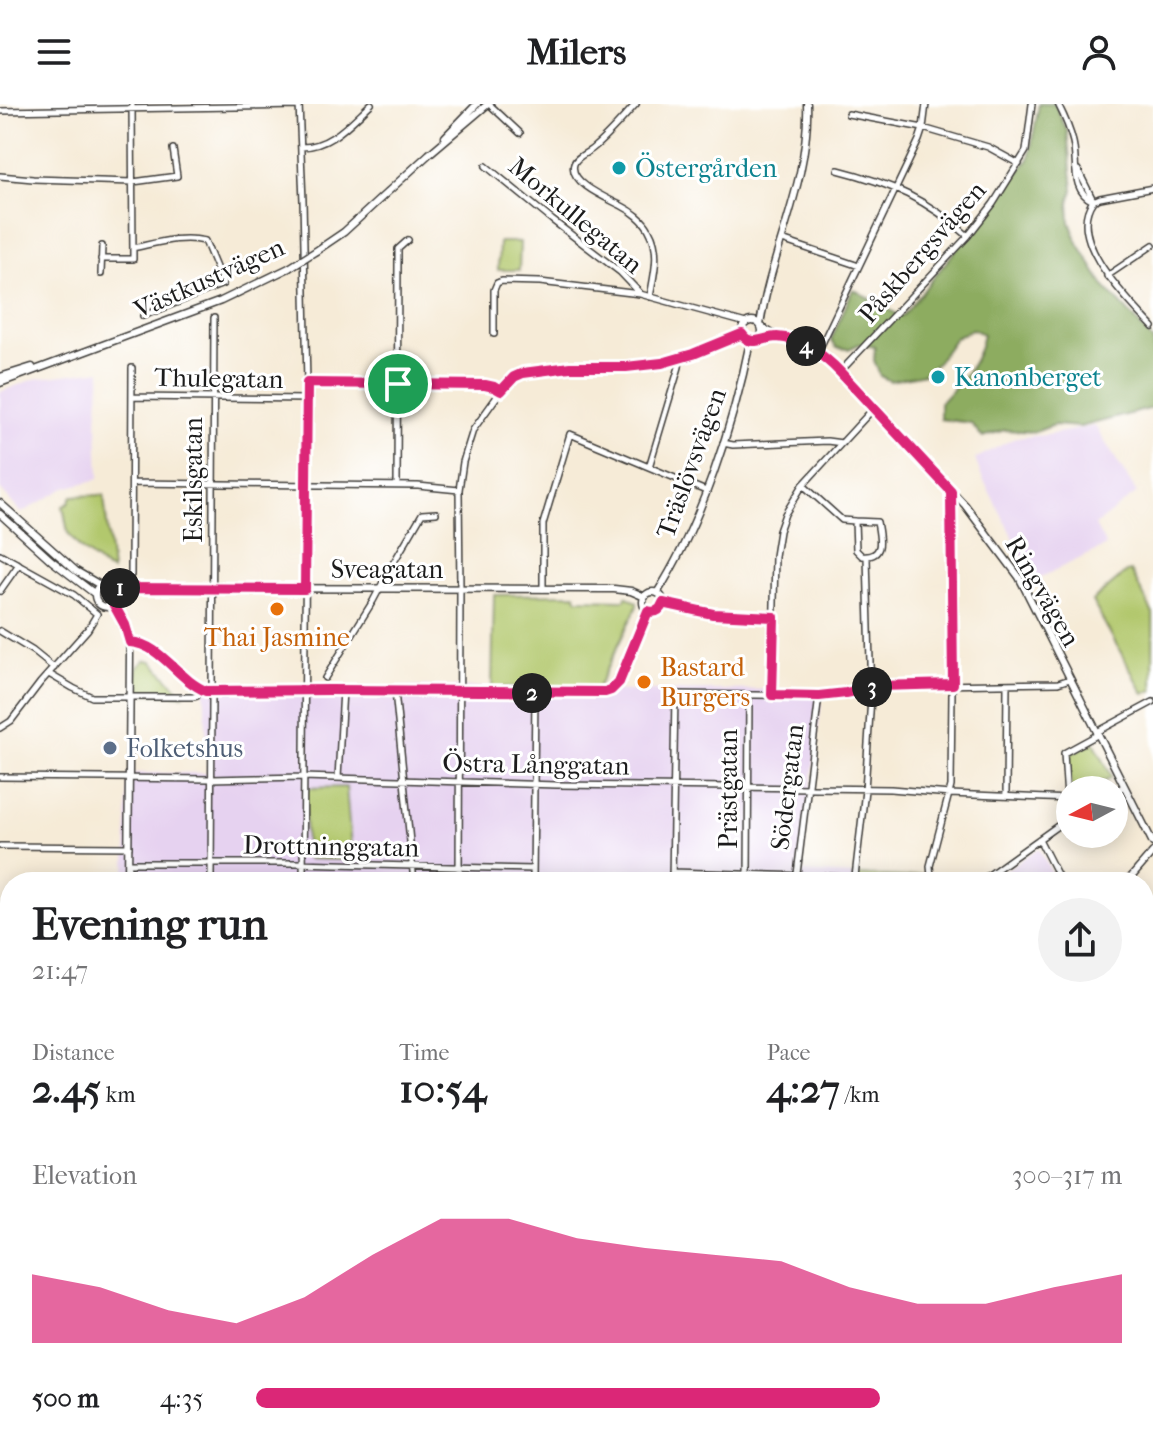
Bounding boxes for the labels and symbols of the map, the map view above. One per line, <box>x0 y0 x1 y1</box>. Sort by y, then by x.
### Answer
street label: Morkullegatan <box>503 151 649 280</box>
place label: Östergården <box>635 152 777 184</box>
marker: Östergården <box>610 159 628 177</box>
street label: Påskbergsvägen <box>852 175 992 330</box>
street label: Västkustvägen <box>128 232 289 326</box>
pin: 4 <box>786 326 826 366</box>
pin <box>364 350 432 418</box>
street label: Thulegatan <box>154 362 284 395</box>
place label: Kanonberget <box>954 362 1102 393</box>
marker: Kanonberget <box>929 368 947 386</box>
street label: Träslövsvägen <box>650 384 733 542</box>
street label: Eskilsgatan <box>178 417 209 543</box>
street label: Ringvägen <box>999 531 1087 652</box>
street label: Sveagatan <box>331 554 443 585</box>
pin: 1 <box>100 568 140 608</box>
marker: Thai Jasmine <box>268 600 286 618</box>
place label: Thai Jasmine <box>204 622 350 653</box>
place label: Bastard Burgers <box>660 652 750 713</box>
pin: 3 <box>852 667 892 707</box>
pin: 2 <box>512 673 552 713</box>
marker: Bastard Burgers <box>635 673 653 691</box>
street label: Södergatan <box>764 722 811 852</box>
street label: Prästgatan <box>713 729 744 849</box>
place label: Folketshus <box>126 733 243 764</box>
marker: Folketshus <box>101 739 119 757</box>
street label: Östra Långgatan <box>442 746 630 782</box>
north arrow <box>1056 776 1128 848</box>
street label: Drottninggatan <box>243 829 419 864</box>

